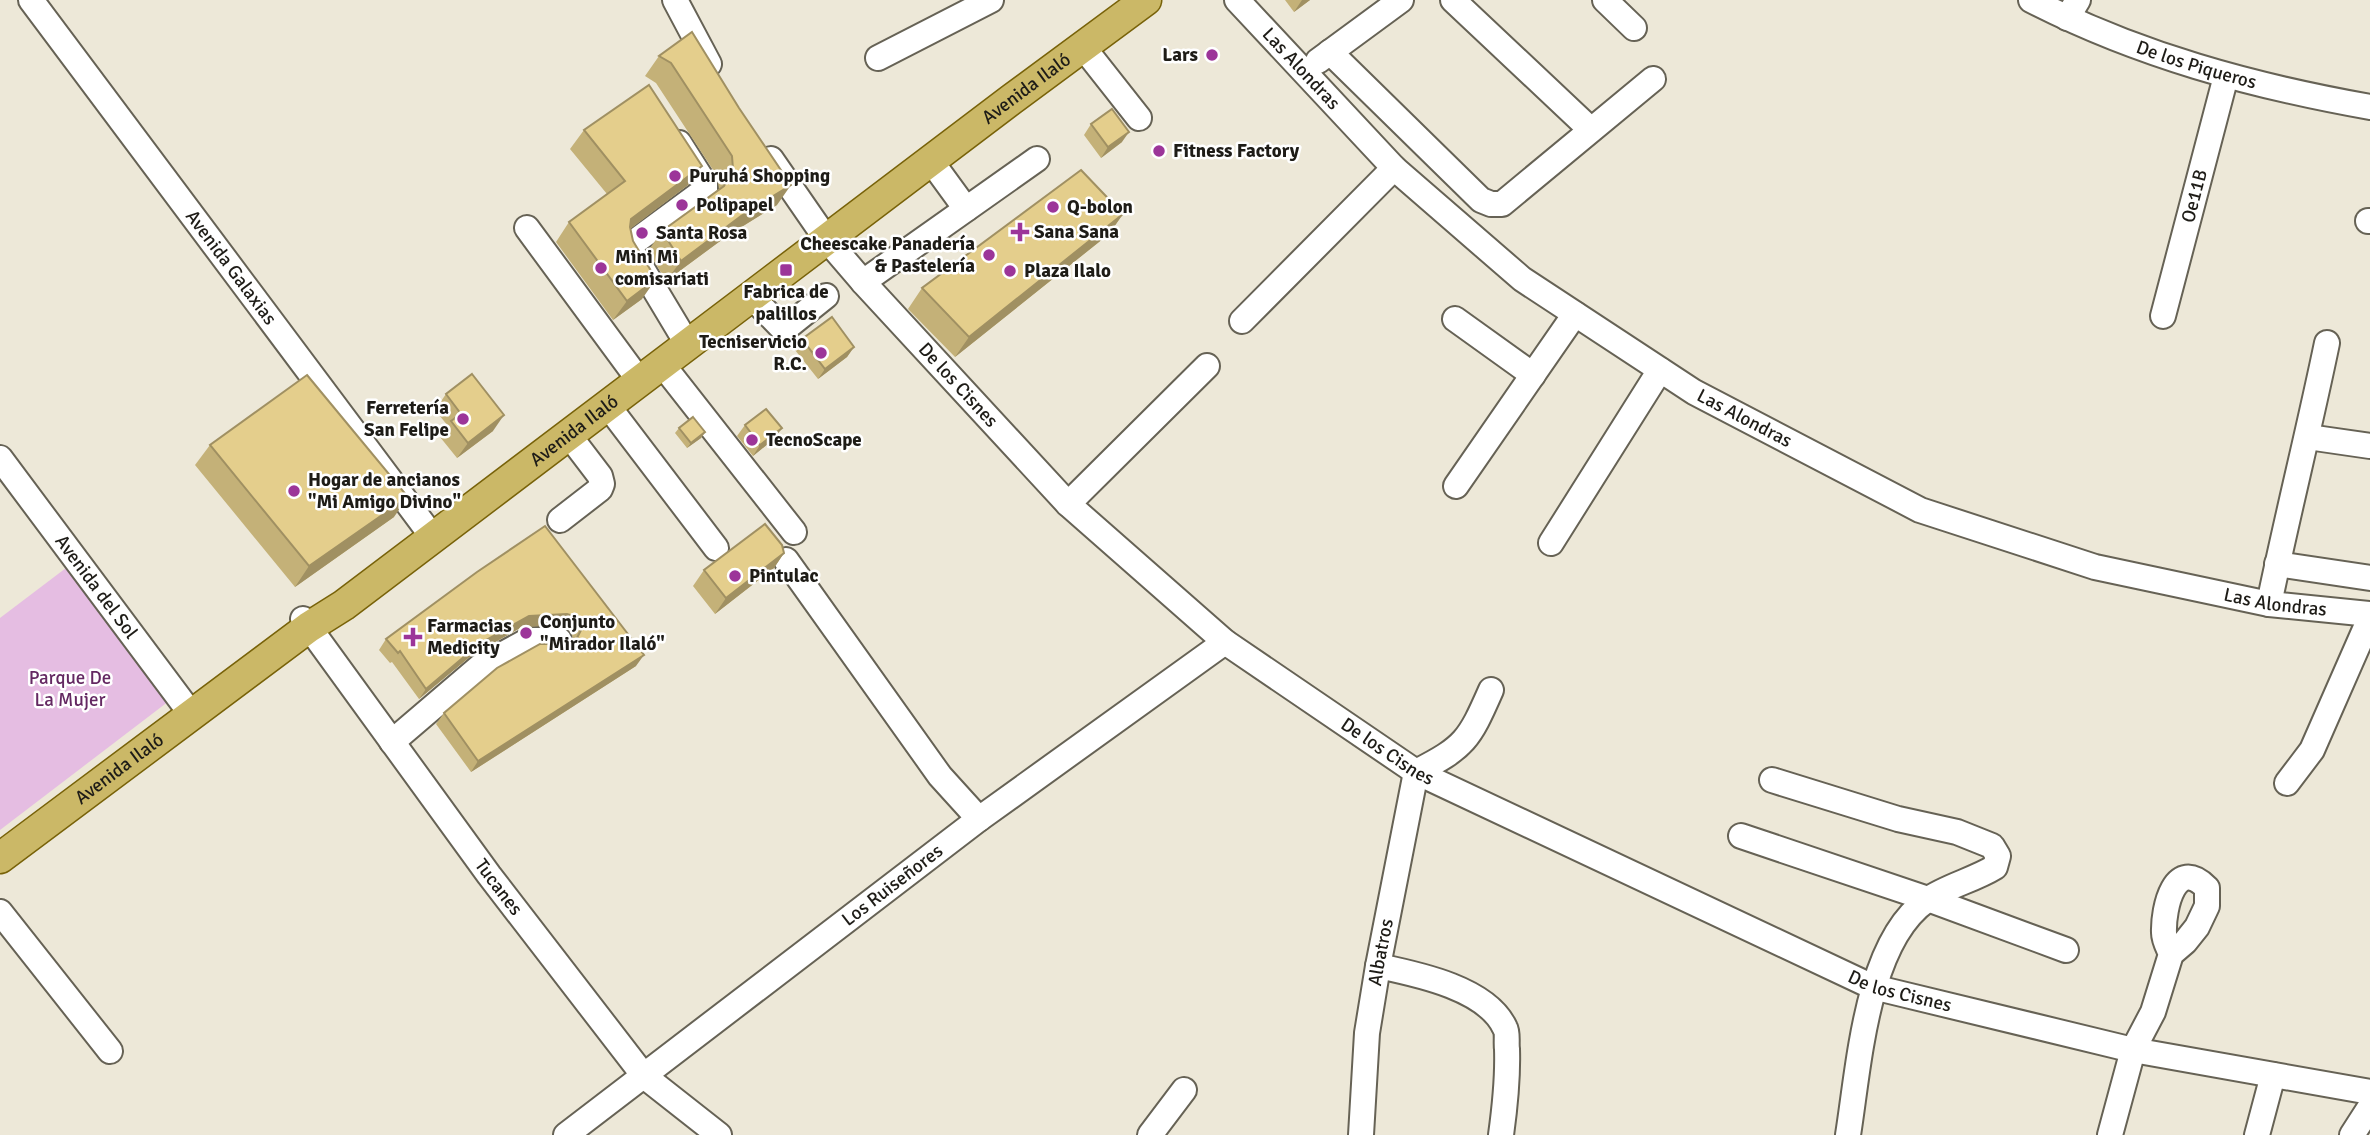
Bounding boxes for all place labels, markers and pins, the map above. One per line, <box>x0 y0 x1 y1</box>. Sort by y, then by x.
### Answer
place label: Lars <box>1162 43 1198 67</box>
marker: Lars <box>1204 47 1220 63</box>
place label: Fitness Factory <box>1173 139 1300 163</box>
marker: Fitness Factory <box>1151 143 1167 159</box>
place label: Puruhá Shopping <box>689 164 830 188</box>
marker: Puruhá Shopping <box>667 168 683 184</box>
place label: Polipapel <box>696 193 774 217</box>
place label: Q-bolon <box>1067 195 1133 219</box>
marker: Polipapel <box>674 197 690 213</box>
marker: Q-bolon <box>1045 199 1061 215</box>
place label: Sana Sana <box>1034 220 1119 244</box>
place label: Santa Rosa <box>656 221 747 245</box>
marker: Sana Sana <box>1012 224 1028 240</box>
marker: Santa Rosa <box>634 225 650 241</box>
place label: Cheescake Panadería & Pastelería <box>800 232 975 278</box>
place label: Mini Mi comisariati <box>615 245 709 291</box>
marker: Cheescake Panadería & Pastelería <box>981 247 997 263</box>
place label: Plaza Ilalo <box>1024 259 1111 283</box>
marker: Mini Mi comisariati <box>593 260 609 276</box>
marker: Fabrica de palillos <box>778 262 794 278</box>
marker: Plaza Ilalo <box>1002 263 1018 279</box>
place label: Fabrica de palillos <box>743 280 829 326</box>
place label: Tecniservicio R.C. <box>699 330 807 376</box>
marker: Tecniservicio R.C. <box>813 345 829 361</box>
place label: Ferretería San Felipe <box>364 396 449 442</box>
marker: Ferretería San Felipe <box>455 411 471 427</box>
place label: TecnoScape <box>766 428 862 452</box>
marker: TecnoScape <box>744 432 760 448</box>
place label: Hogar de ancianos "Mi Amigo Divino" <box>308 468 461 514</box>
marker: Hogar de ancianos "Mi Amigo Divino" <box>286 483 302 499</box>
place label: Pintulac <box>749 564 818 588</box>
marker: Pintulac <box>727 568 743 584</box>
place label: Conjunto "Mirador Ilaló" <box>540 610 665 656</box>
place label: Farmacias Medicity <box>427 614 512 660</box>
marker: Conjunto "Mirador Ilaló" <box>518 625 534 641</box>
marker: Farmacias Medicity <box>405 629 421 645</box>

